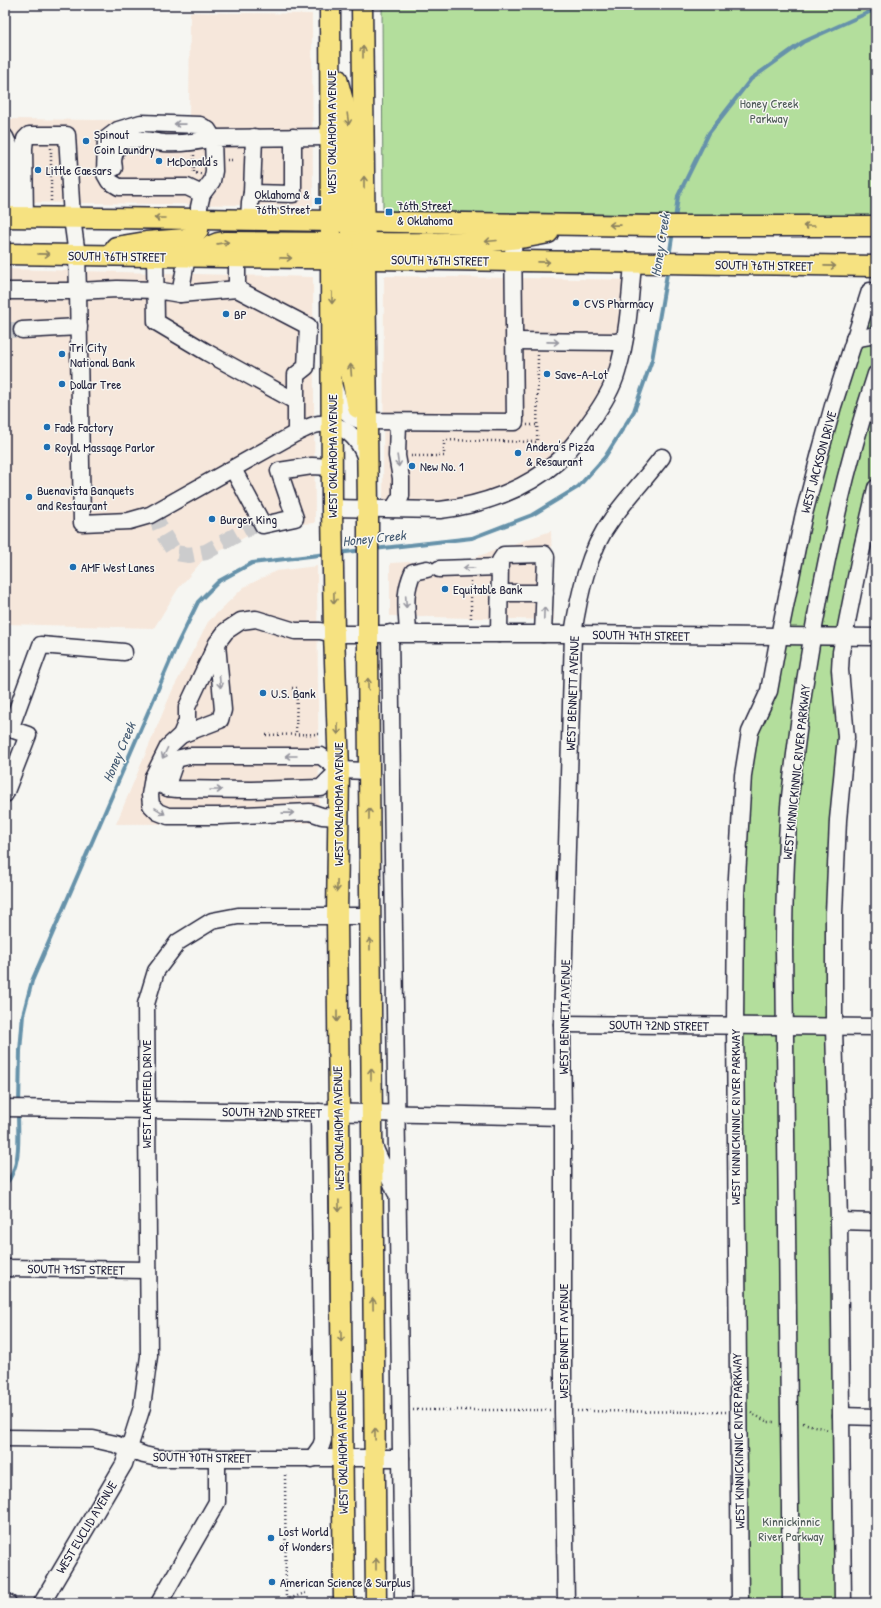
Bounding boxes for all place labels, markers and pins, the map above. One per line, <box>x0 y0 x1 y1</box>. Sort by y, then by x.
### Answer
place label: Spinout Coin Laundry <box>94 125 155 158</box>
marker: Spinout Coin Laundry <box>81 136 91 146</box>
place label: McDonald's <box>167 152 218 170</box>
marker: McDonald's <box>154 156 164 166</box>
place label: Little Caesars <box>46 161 112 179</box>
marker: Little Caesars <box>33 165 43 175</box>
place label: Oklahoma & 76th Street <box>254 185 311 218</box>
marker: Oklahoma & 76th Street <box>313 196 323 206</box>
place label: 76th Street & Oklahoma <box>397 196 453 229</box>
marker: 76th Street & Oklahoma <box>384 207 394 217</box>
place label: CVS Pharmacy <box>584 294 654 312</box>
marker: CVS Pharmacy <box>571 298 581 308</box>
place label: BP <box>234 305 247 323</box>
marker: BP <box>221 309 231 319</box>
place label: Tri City National Bank <box>70 338 136 371</box>
marker: Tri City National Bank <box>57 349 67 359</box>
place label: Save-A-Lot <box>555 365 608 383</box>
marker: Save-A-Lot <box>542 369 552 379</box>
place label: Dollar Tree <box>70 375 122 393</box>
marker: Dollar Tree <box>57 379 67 389</box>
place label: Fade Factory <box>54 418 114 436</box>
marker: Fade Factory <box>42 422 52 432</box>
place label: Andera's Pizza & Resaurant <box>526 437 594 470</box>
place label: Royal Massage Parlor <box>55 438 155 456</box>
marker: Royal Massage Parlor <box>42 442 52 452</box>
marker: Andera's Pizza & Resaurant <box>513 448 523 458</box>
place label: New No. 1 <box>420 457 464 475</box>
marker: New No. 1 <box>407 461 417 471</box>
place label: Buenavista Banquets and Restaurant <box>37 481 134 514</box>
marker: Buenavista Banquets and Restaurant <box>24 492 34 502</box>
place label: Burger King <box>220 510 277 528</box>
marker: Burger King <box>207 514 217 524</box>
place label: AMF West Lanes <box>81 558 155 576</box>
marker: AMF West Lanes <box>68 562 78 572</box>
place label: Equitable Bank <box>453 580 523 598</box>
marker: Equitable Bank <box>440 584 450 594</box>
place label: U.S. Bank <box>271 684 316 702</box>
marker: U.S. Bank <box>258 688 268 698</box>
place label: Lost World of Wonders <box>279 1522 331 1555</box>
marker: Lost World of Wonders <box>266 1533 276 1543</box>
place label: American Science & Surplus <box>280 1573 411 1591</box>
marker: American Science & Surplus <box>267 1577 277 1587</box>

